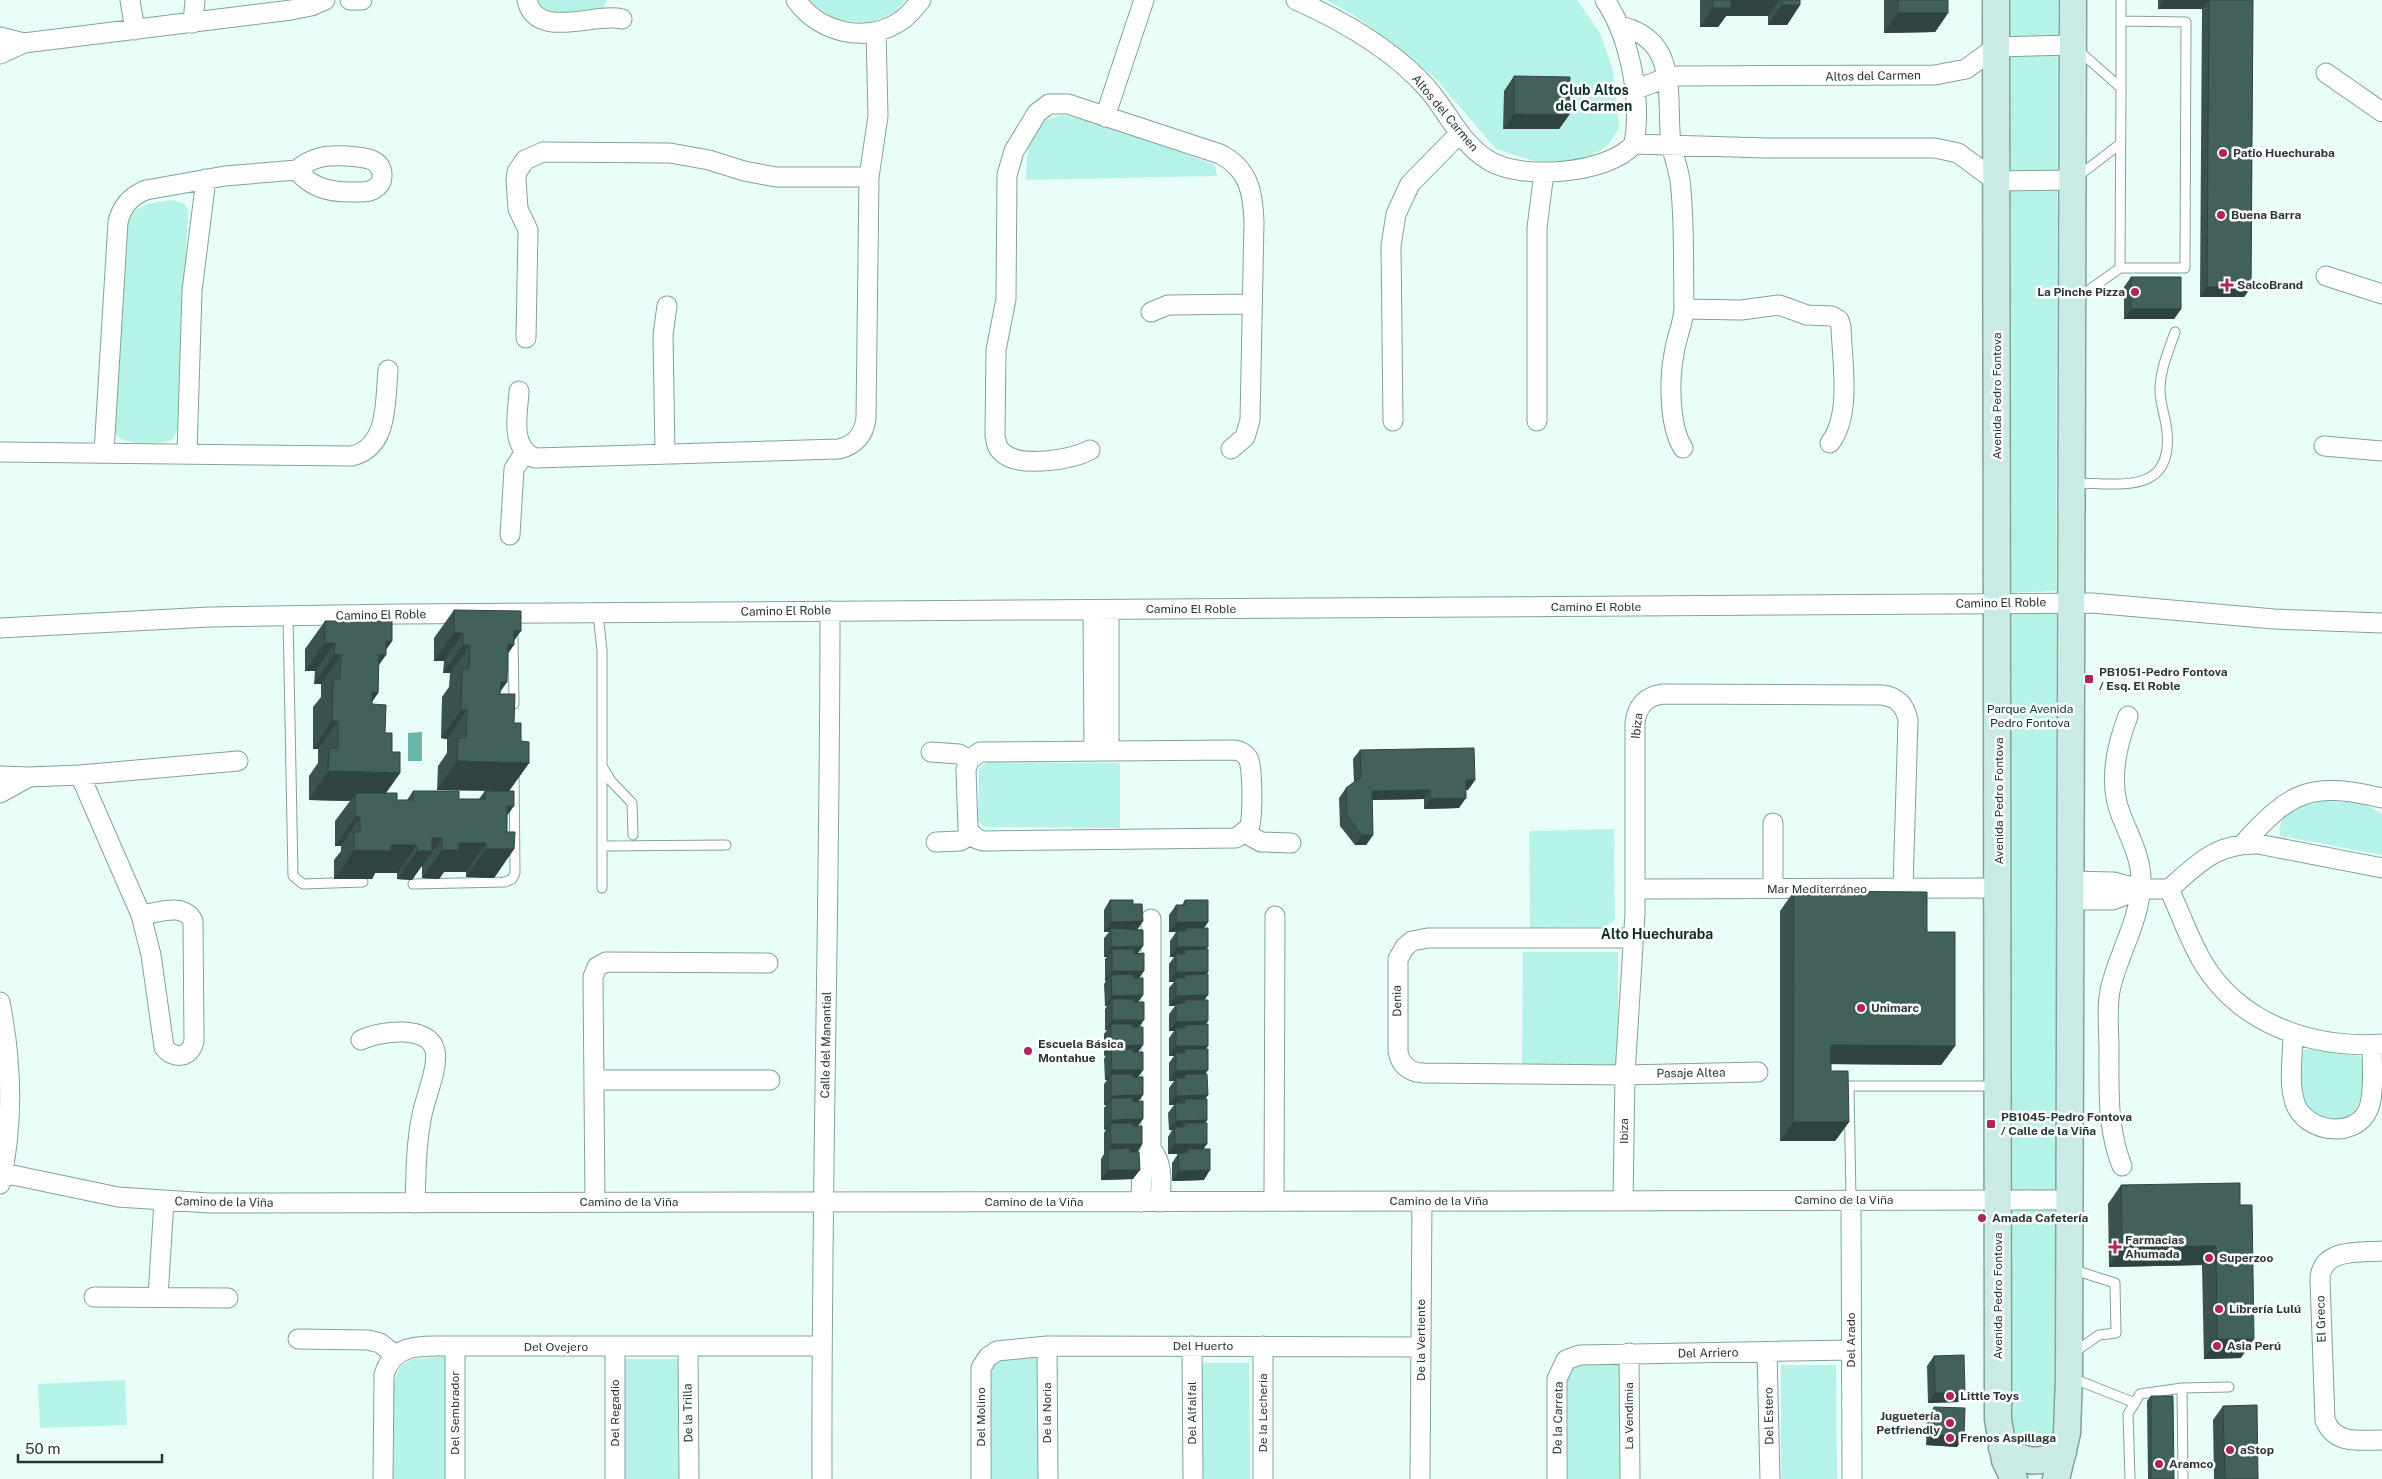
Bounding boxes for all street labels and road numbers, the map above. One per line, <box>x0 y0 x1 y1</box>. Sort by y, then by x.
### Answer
street label: Altos del Carmen <box>1825 68 1921 84</box>
street label: Altos del Carmen <box>1409 72 1481 154</box>
street label: Avenida Pedro Fontova <box>1990 332 2004 460</box>
street label: Camino El Roble <box>1956 595 2047 611</box>
street label: Camino El Roble <box>1551 600 1642 614</box>
street label: Camino El Roble <box>1146 602 1237 616</box>
street label: Camino El Roble <box>741 603 832 619</box>
street label: Camino El Roble <box>336 607 427 623</box>
street label: Ibiza <box>1629 712 1645 740</box>
street label: Avenida Pedro Fontova <box>1992 737 2006 865</box>
street label: Mar Mediterráneo <box>1767 882 1867 896</box>
street label: Denia <box>1390 985 1404 1017</box>
street label: Calle del Manantial <box>818 991 834 1099</box>
street label: Pasaje Altea <box>1656 1065 1726 1081</box>
street label: Ibiza <box>1617 1118 1631 1144</box>
street label: Camino de la Viña <box>1795 1193 1893 1207</box>
street label: Camino de la Viña <box>174 1194 274 1210</box>
street label: Camino de la Viña <box>1390 1194 1488 1208</box>
street label: Camino de la Viña <box>580 1195 678 1209</box>
street label: Camino de la Viña <box>985 1195 1083 1209</box>
street label: Avenida Pedro Fontova <box>1991 1232 2005 1360</box>
street label: El Greco <box>2313 1295 2329 1343</box>
street label: De la Vertiente <box>1414 1299 1428 1381</box>
street label: Del Arado <box>1844 1312 1858 1368</box>
street label: Del Huerto <box>1173 1339 1233 1353</box>
street label: Del Ovejero <box>524 1340 588 1354</box>
street label: Del Arriero <box>1678 1345 1739 1361</box>
street label: Del Sembrador <box>448 1371 462 1455</box>
street label: De la Lecheria <box>1256 1373 1270 1453</box>
street label: Del Regadio <box>608 1379 622 1447</box>
street label: Del Alfalfal <box>1185 1381 1199 1445</box>
street label: De la Carreta <box>1550 1381 1566 1455</box>
street label: De la Noria <box>1040 1382 1054 1444</box>
street label: La Vendimia <box>1622 1382 1636 1450</box>
street label: De la Trilla <box>680 1383 696 1443</box>
street label: Del Molino <box>974 1387 988 1447</box>
street label: Del Estero <box>1761 1387 1777 1445</box>

